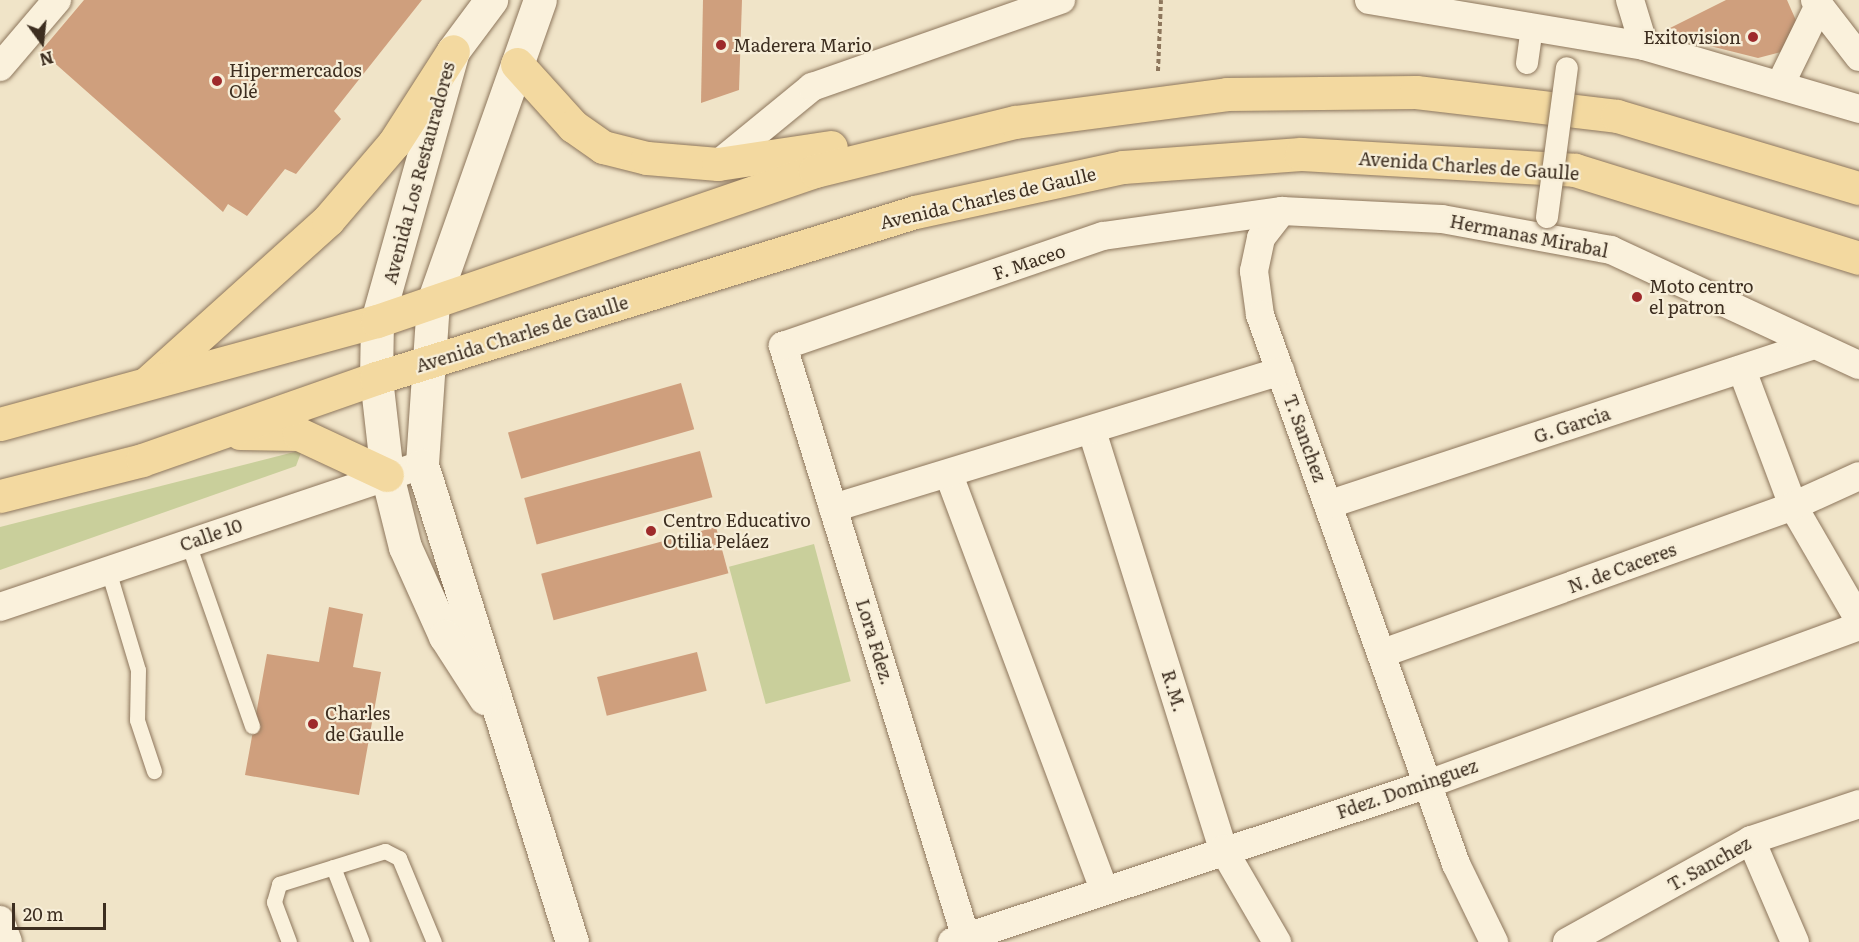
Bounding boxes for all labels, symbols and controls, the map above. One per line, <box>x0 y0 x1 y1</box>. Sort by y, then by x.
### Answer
north arrow <box>12 12 72 72</box>
place label: Exitovision <box>1643 26 1741 48</box>
marker: Exitovision <box>1746 30 1760 44</box>
place label: Maderera Mario <box>733 34 872 56</box>
marker: Maderera Mario <box>714 38 728 52</box>
text: N <box>37 46 56 73</box>
place label: Hipermercados Olé <box>229 60 362 103</box>
street label: Avenida Los Restauradores <box>379 60 459 286</box>
marker: Hipermercados Olé <box>210 74 224 88</box>
street label: Avenida Charles de Gaulle <box>1358 148 1580 184</box>
street label: Avenida Charles de Gaulle <box>878 163 1098 233</box>
street label: Hermanas Mirabal <box>1448 210 1610 262</box>
street label: F. Maceo <box>990 240 1068 284</box>
place label: Moto centro el patron <box>1649 276 1754 318</box>
marker: Moto centro el patron <box>1630 290 1644 304</box>
street label: Avenida Charles de Gaulle <box>413 291 631 377</box>
street label: T. Sanchez <box>1279 391 1331 485</box>
street label: G. Garcia <box>1531 402 1613 448</box>
place label: Centro Educativo Otilia Peláez <box>663 510 811 552</box>
street label: Calle 10 <box>177 514 245 556</box>
marker: Centro Educativo Otilia Peláez <box>644 524 658 538</box>
street label: N. de Caceres <box>1565 538 1679 598</box>
street label: Lora Fdez. <box>852 596 898 688</box>
street label: R.M. <box>1157 667 1191 715</box>
place label: Charles de Gaulle <box>325 703 404 746</box>
marker: Charles de Gaulle <box>306 717 320 731</box>
street label: Fdez. Dominguez <box>1334 755 1480 823</box>
street label: T. Sanchez <box>1664 832 1754 896</box>
scale bar <box>15 891 110 929</box>
text: 20 m <box>23 900 64 927</box>

